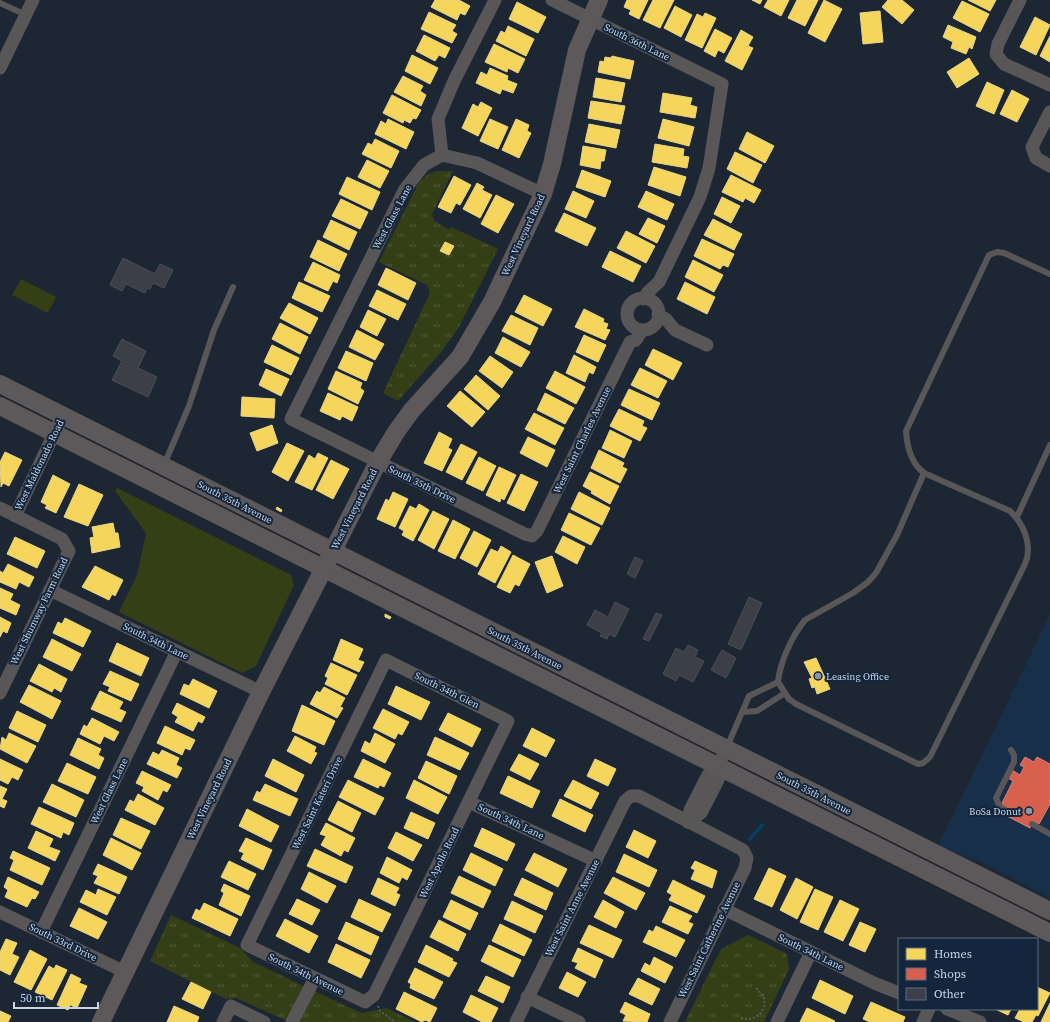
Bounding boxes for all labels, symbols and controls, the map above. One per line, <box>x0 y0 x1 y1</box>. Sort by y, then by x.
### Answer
street label: South 36th Lane <box>602 20 672 64</box>
street label: West Glass Lane <box>369 182 415 252</box>
street label: West Vineyard Road <box>498 192 548 278</box>
street label: West Saint Charles Avenue <box>550 384 614 496</box>
street label: West Maldonado Road <box>11 417 67 512</box>
street label: South 35th Drive <box>386 462 458 506</box>
street label: West Vineyard Road <box>328 466 380 552</box>
street label: South 35th Avenue <box>195 478 275 526</box>
street label: West Shumway Farm Road <box>7 555 71 667</box>
street label: South 34th Lane <box>121 619 191 663</box>
street label: South 35th Avenue <box>485 624 565 672</box>
street label: South 34th Glen <box>412 669 482 711</box>
place label: Leasing Office <box>826 670 889 683</box>
marker: Leasing Office <box>813 671 823 681</box>
street label: West Saint Kateri Drive <box>289 754 345 852</box>
street label: West Glass Lane <box>87 756 131 826</box>
street label: West Vineyard Road <box>184 756 234 842</box>
street label: South 35th Avenue <box>774 769 854 817</box>
street label: South 34th Lane <box>476 800 546 842</box>
place label: BoSa Donut <box>969 805 1022 818</box>
marker: BoSa Donut <box>1024 806 1034 816</box>
street label: West Apollo Road <box>416 825 462 901</box>
street label: West Saint Anne Avenue <box>542 857 602 959</box>
street label: West Saint Catherine Avenue <box>675 880 743 1000</box>
street label: South 33rd Drive <box>27 920 99 964</box>
street label: South 34th Lane <box>776 930 846 974</box>
legend <box>898 938 1038 1010</box>
text: Homes <box>934 946 972 962</box>
street label: South 34th Avenue <box>266 950 346 998</box>
text: Shops <box>934 966 966 982</box>
scale bar <box>14 984 98 1010</box>
text: Other <box>934 986 965 1002</box>
text: 50 m <box>20 990 46 1006</box>

